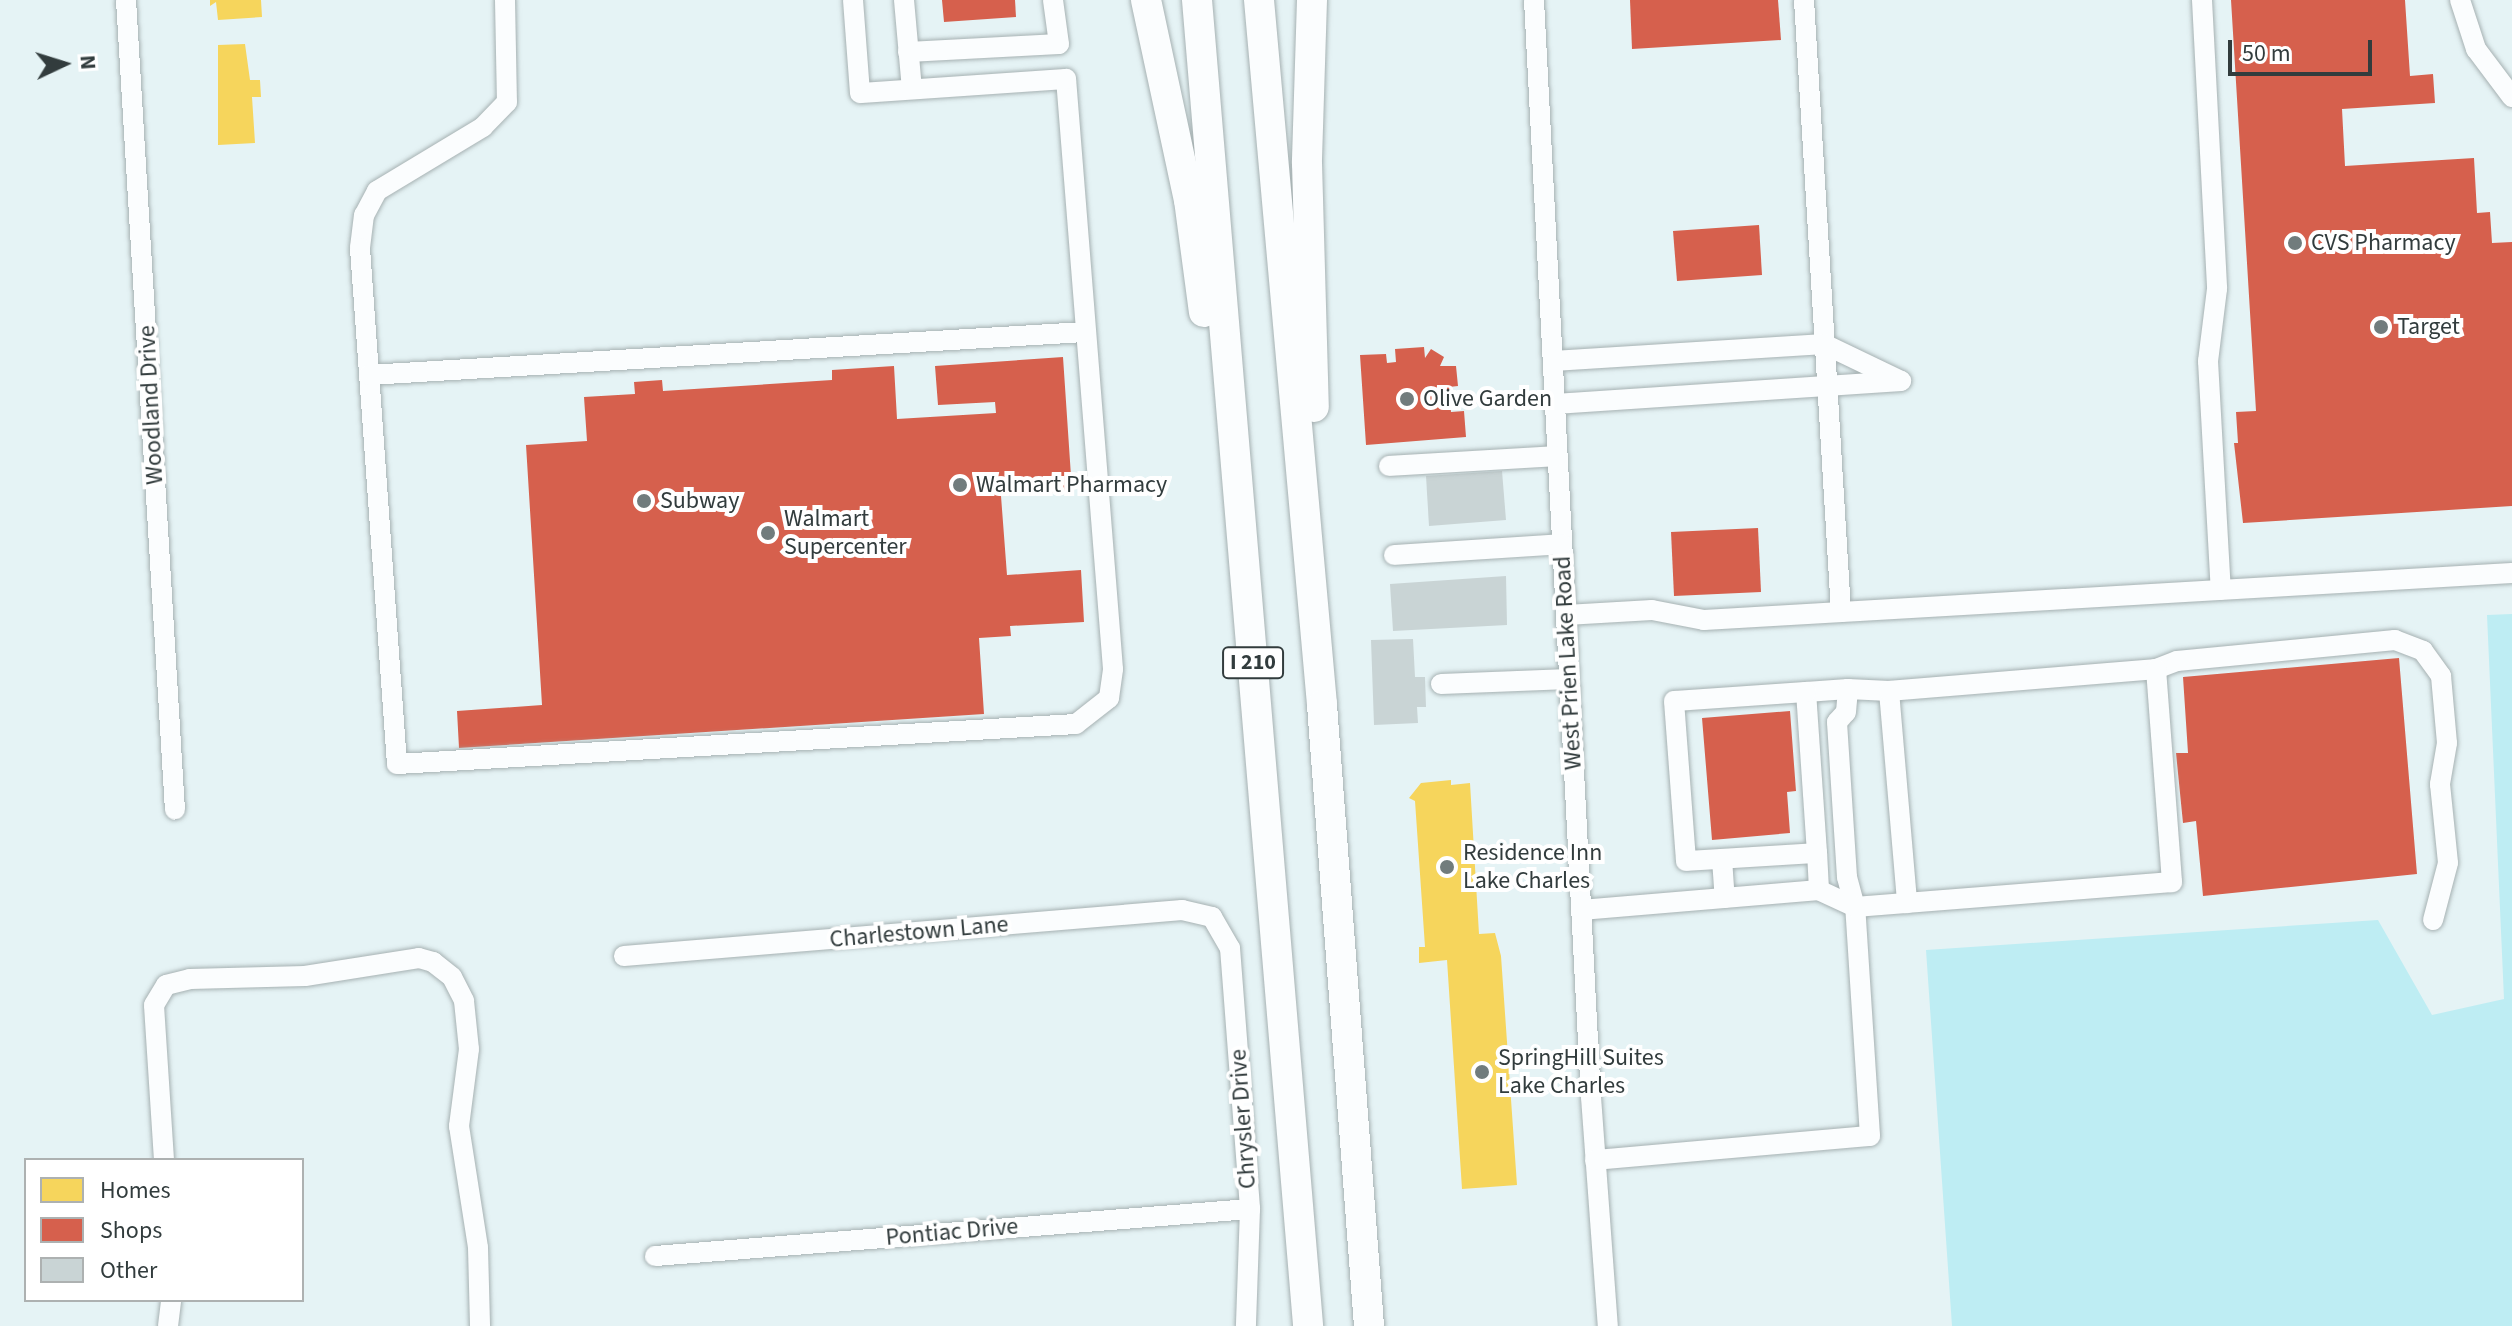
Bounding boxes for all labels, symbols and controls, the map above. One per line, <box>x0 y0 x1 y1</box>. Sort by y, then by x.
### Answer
north arrow <box>24 24 104 104</box>
scale bar <box>2232 24 2376 74</box>
text: 50 m <box>2242 36 2291 71</box>
text: N <box>71 54 104 71</box>
place label: CVS Pharmacy <box>2311 229 2456 257</box>
marker: CVS Pharmacy <box>2286 234 2304 252</box>
place label: Target <box>2397 313 2460 341</box>
marker: Target <box>2372 318 2390 336</box>
street label: Woodland Drive <box>132 325 170 485</box>
place label: Olive Garden <box>1423 385 1552 413</box>
marker: Olive Garden <box>1398 390 1416 408</box>
place label: Walmart Pharmacy <box>976 471 1167 499</box>
marker: Walmart Pharmacy <box>951 476 969 494</box>
place label: Subway <box>660 487 739 515</box>
marker: Subway <box>635 492 653 510</box>
place label: Walmart Supercenter <box>784 505 907 561</box>
marker: Walmart Supercenter <box>759 524 777 542</box>
street label: West Prien Lake Road <box>1548 555 1588 771</box>
road number: I 210 <box>1221 645 1285 681</box>
place label: Residence Inn Lake Charles <box>1463 839 1602 895</box>
marker: Residence Inn Lake Charles <box>1438 858 1456 876</box>
street label: Charlestown Lane <box>828 910 1010 954</box>
place label: SpringHill Suites Lake Charles <box>1498 1044 1664 1100</box>
street label: Chrysler Drive <box>1224 1048 1262 1190</box>
marker: SpringHill Suites Lake Charles <box>1473 1063 1491 1081</box>
legend <box>24 1158 304 1302</box>
text: Homes <box>100 1173 171 1208</box>
street label: Pontiac Drive <box>884 1212 1020 1252</box>
text: Shops <box>100 1213 162 1248</box>
text: Other <box>100 1253 157 1288</box>

